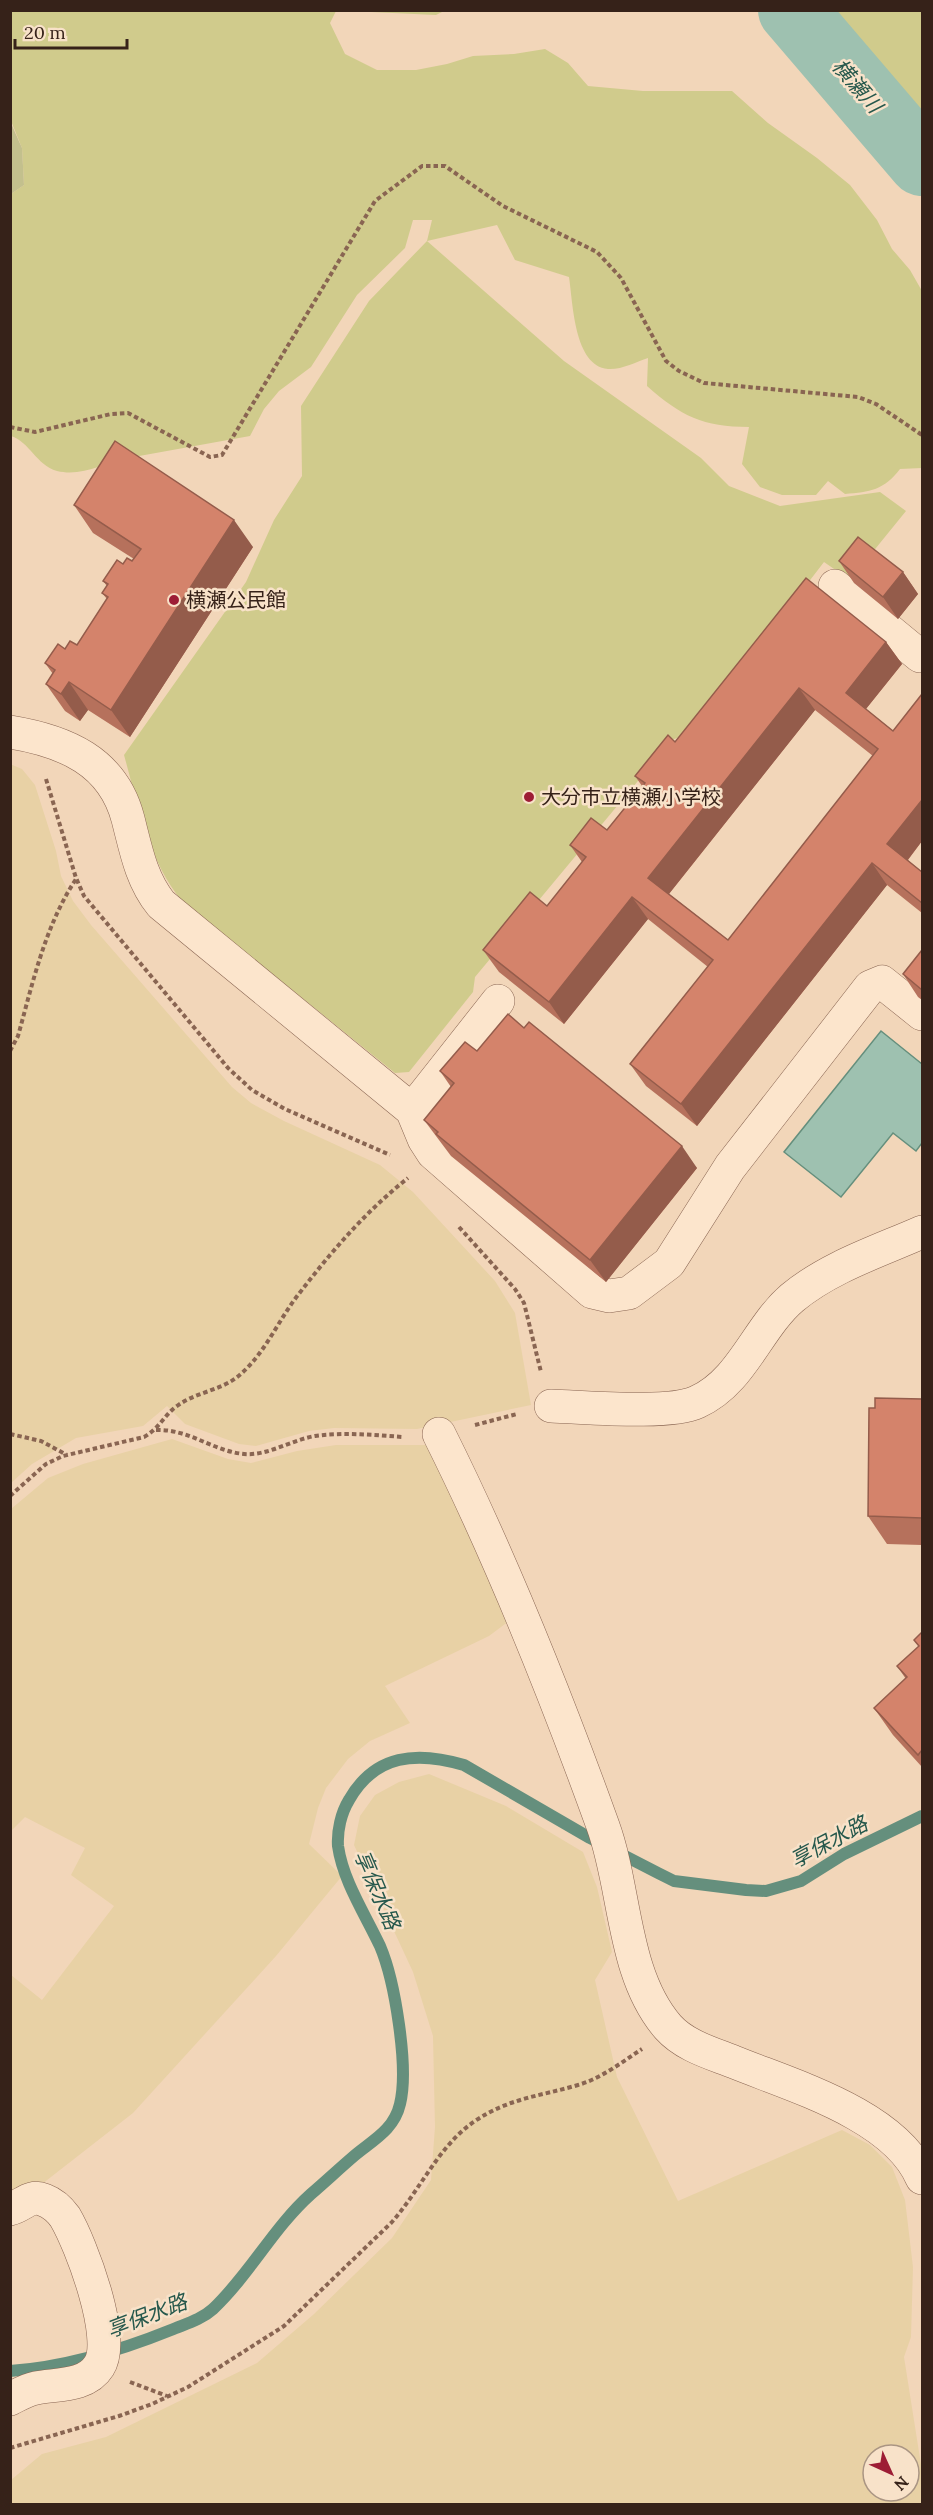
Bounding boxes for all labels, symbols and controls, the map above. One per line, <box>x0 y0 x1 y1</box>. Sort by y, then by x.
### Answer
scale bar <box>15 12 128 50</box>
text: 20 m <box>24 21 66 44</box>
water label: 横瀬川 <box>827 53 890 120</box>
place label: 横瀬公民館 <box>186 587 286 612</box>
marker: 横瀬公民館 <box>167 593 181 607</box>
place label: 大分市立横瀬小学校 <box>541 784 721 809</box>
marker: 大分市立横瀬小学校 <box>522 790 536 804</box>
water label: 享保水路 <box>785 1809 874 1873</box>
water label: 享保水路 <box>349 1846 407 1936</box>
water label: 享保水路 <box>103 2287 193 2343</box>
north arrow <box>861 2443 921 2503</box>
text: N <box>890 2472 913 2495</box>

